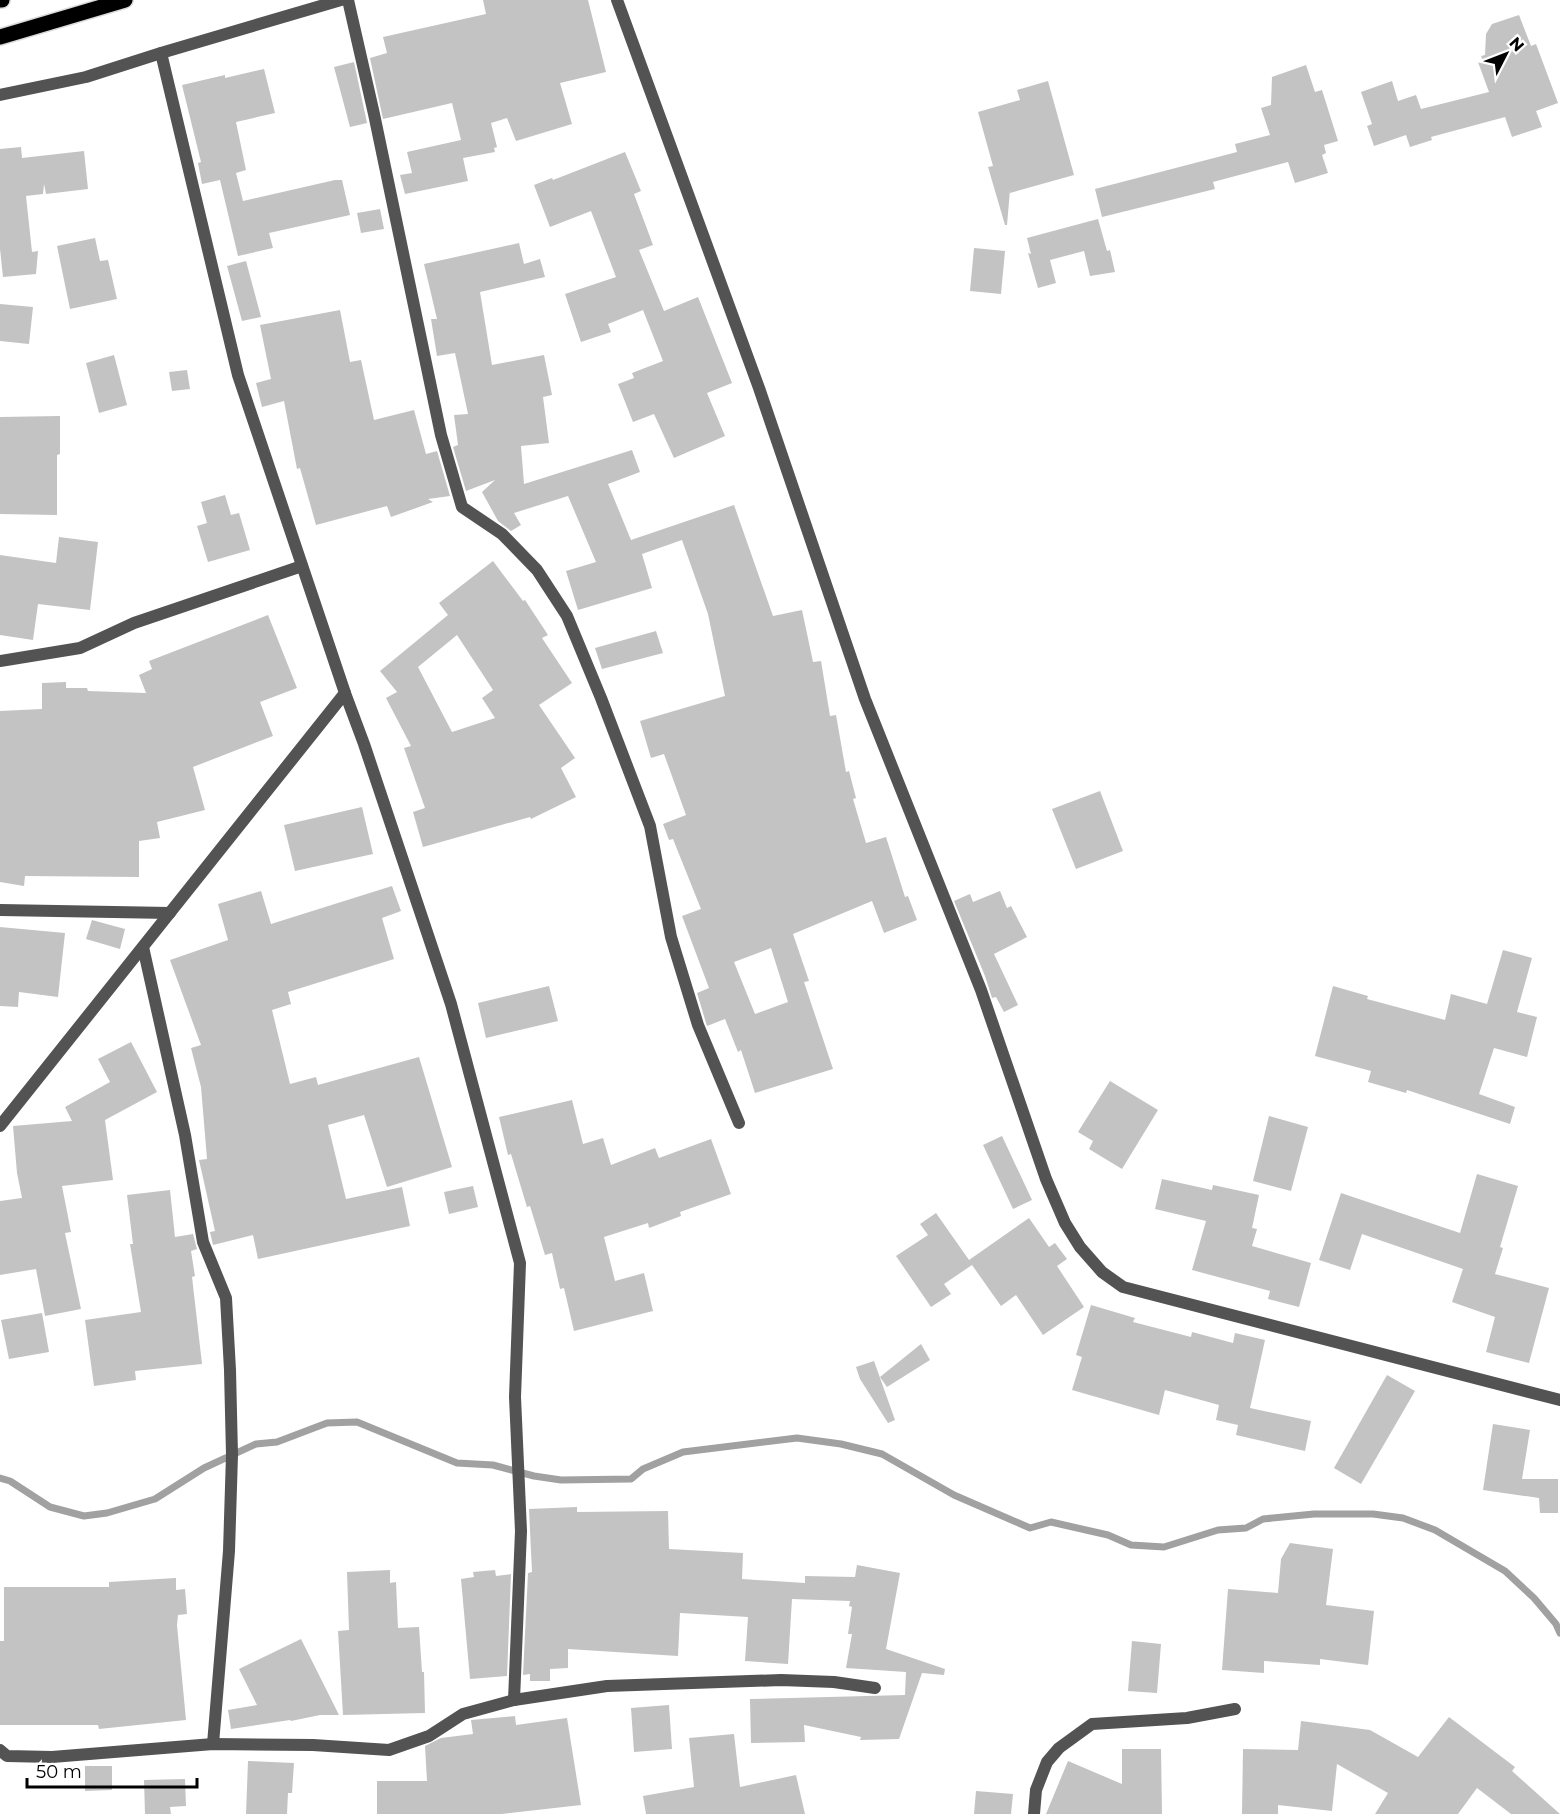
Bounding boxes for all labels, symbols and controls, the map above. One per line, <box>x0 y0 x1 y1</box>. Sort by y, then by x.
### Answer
north arrow <box>1476 24 1536 84</box>
text: N <box>1505 33 1528 55</box>
scale bar <box>27 1751 196 1789</box>
text: 50 m <box>36 1761 82 1783</box>

